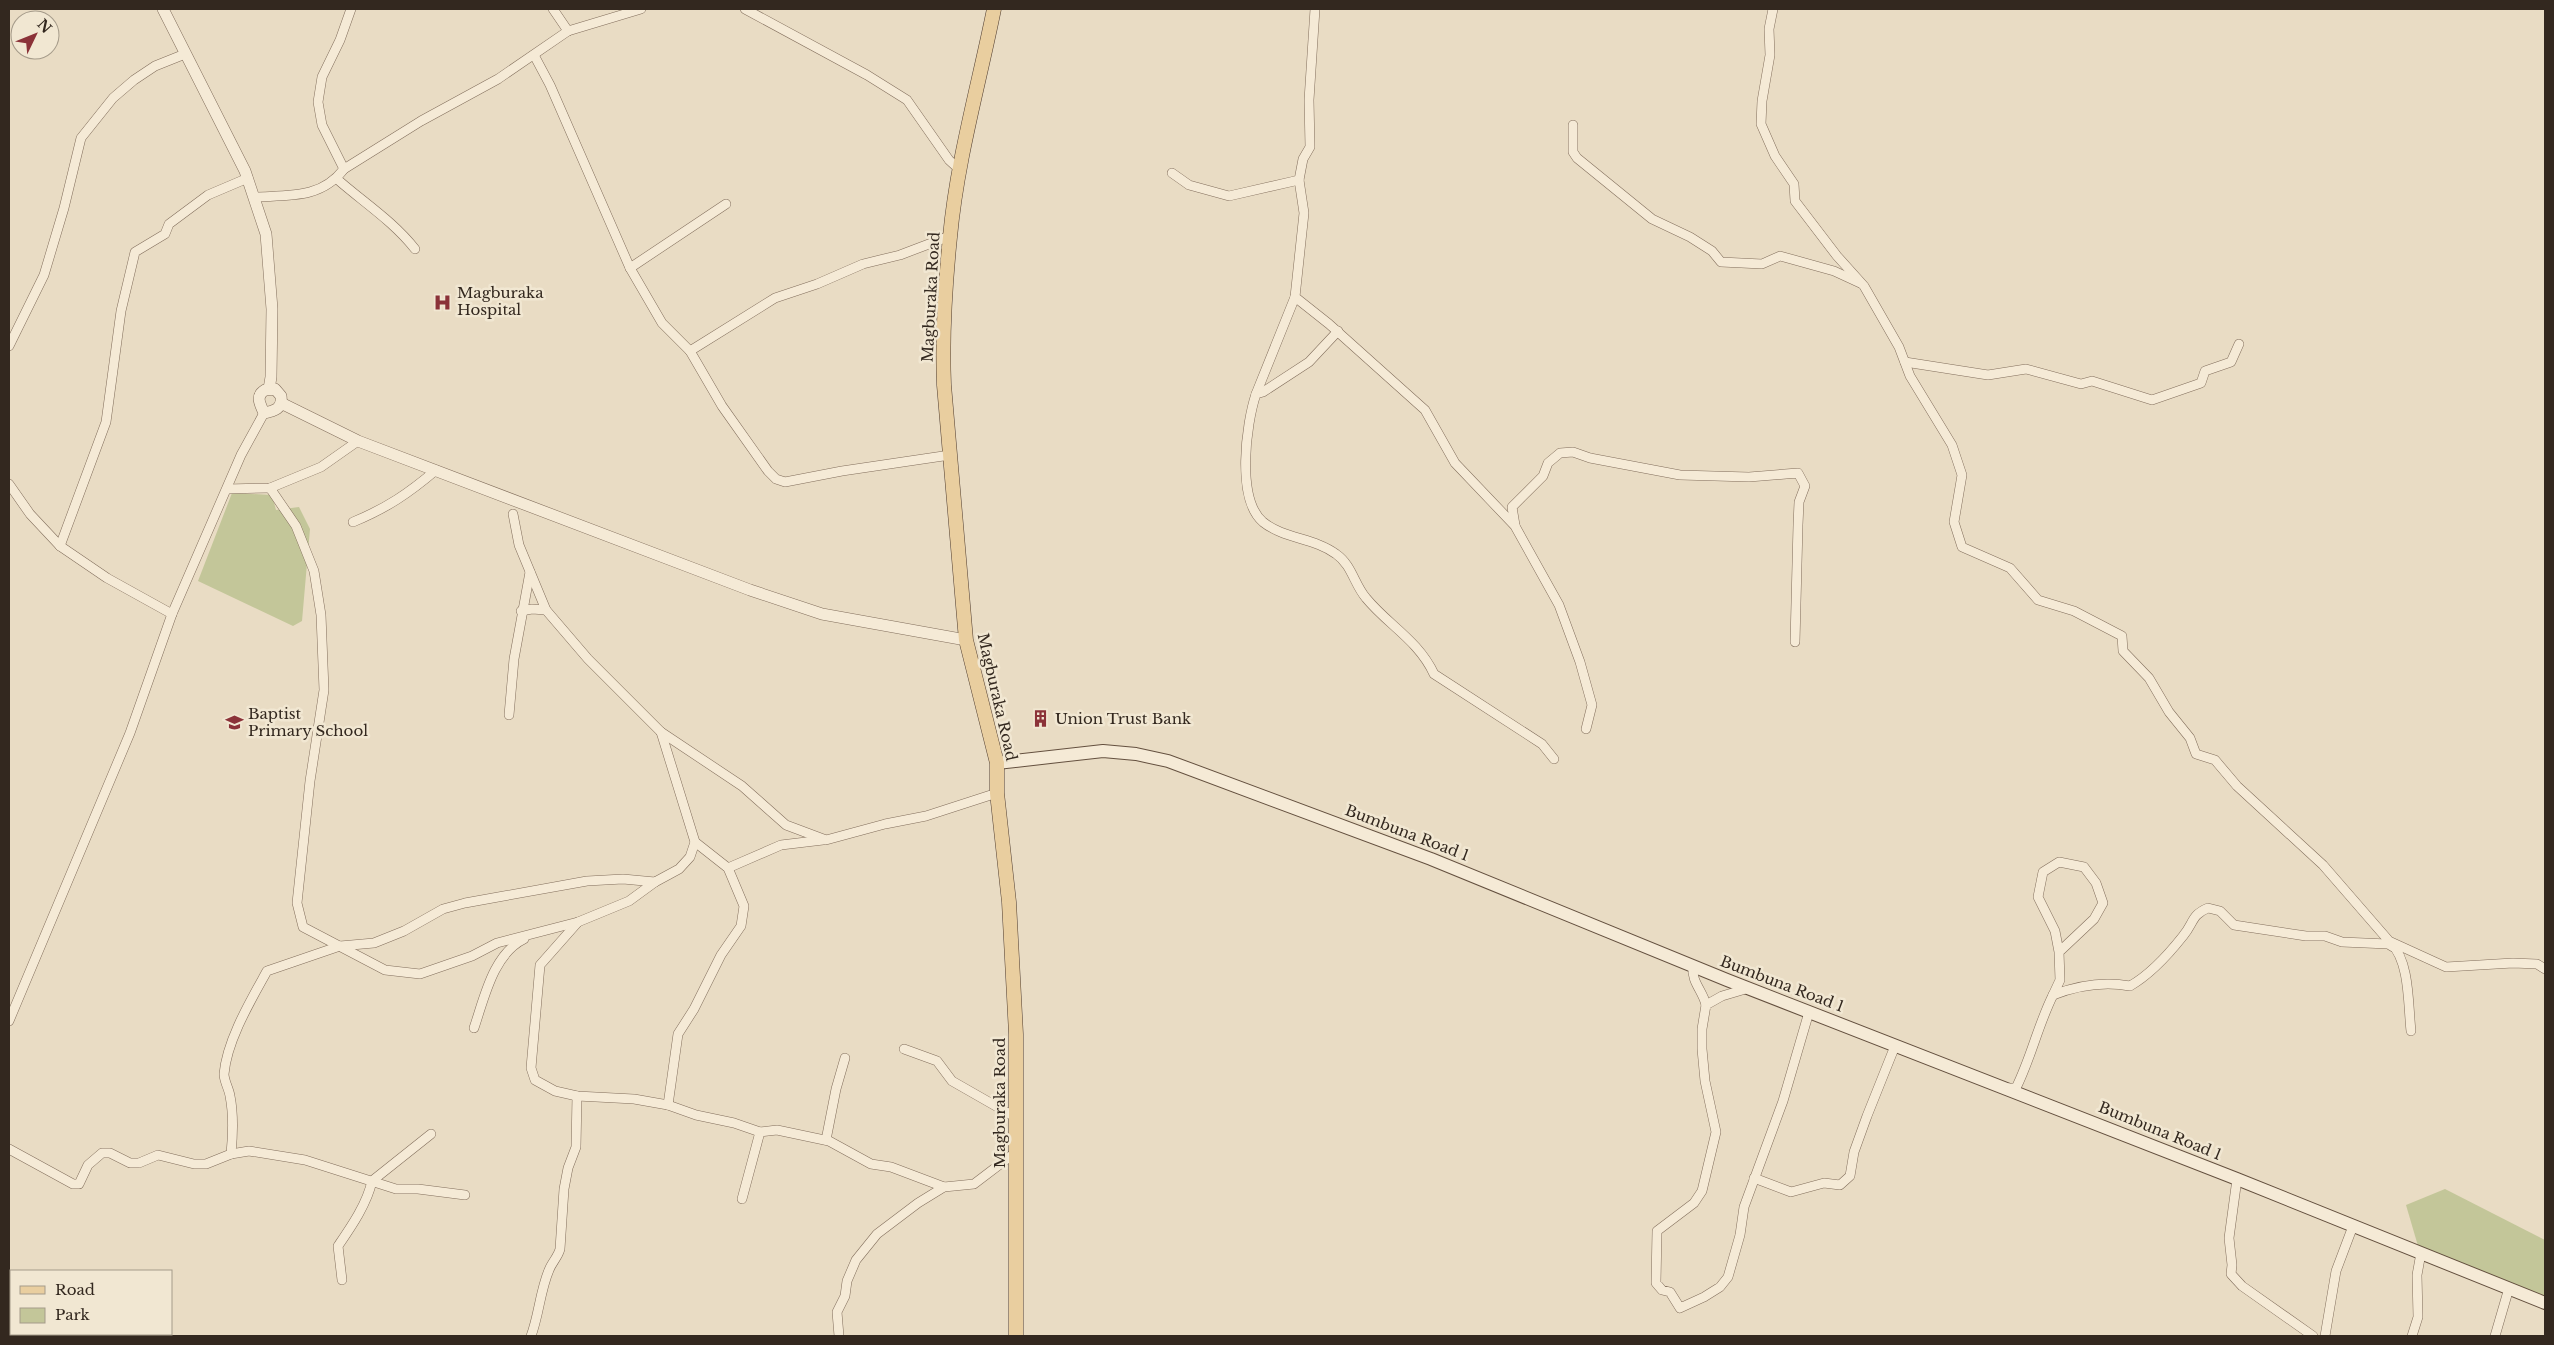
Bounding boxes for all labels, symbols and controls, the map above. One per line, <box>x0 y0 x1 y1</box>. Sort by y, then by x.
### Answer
north arrow <box>10 10 60 60</box>
text: N <box>33 15 56 37</box>
street label: Magburaka Road <box>918 231 943 363</box>
place label: Magburaka Hospital <box>457 283 544 319</box>
hospital icon: Magburaka Hospital <box>433 292 453 312</box>
street label: Magburaka Road <box>974 631 1021 763</box>
place label: Baptist Primary School <box>248 704 368 740</box>
building icon: Union Trust Bank <box>1031 709 1051 729</box>
place label: Union Trust Bank <box>1055 709 1192 728</box>
school or university icon: Baptist Primary School <box>224 713 244 733</box>
street label: Bumbuna Road 1 <box>1343 800 1472 865</box>
street label: Bumbuna Road 1 <box>1718 951 1847 1016</box>
street label: Magburaka Road <box>990 1038 1009 1168</box>
street label: Bumbuna Road 1 <box>2096 1097 2225 1164</box>
legend <box>10 1270 172 1335</box>
text: Road <box>55 1280 95 1299</box>
text: Park <box>55 1305 91 1324</box>

